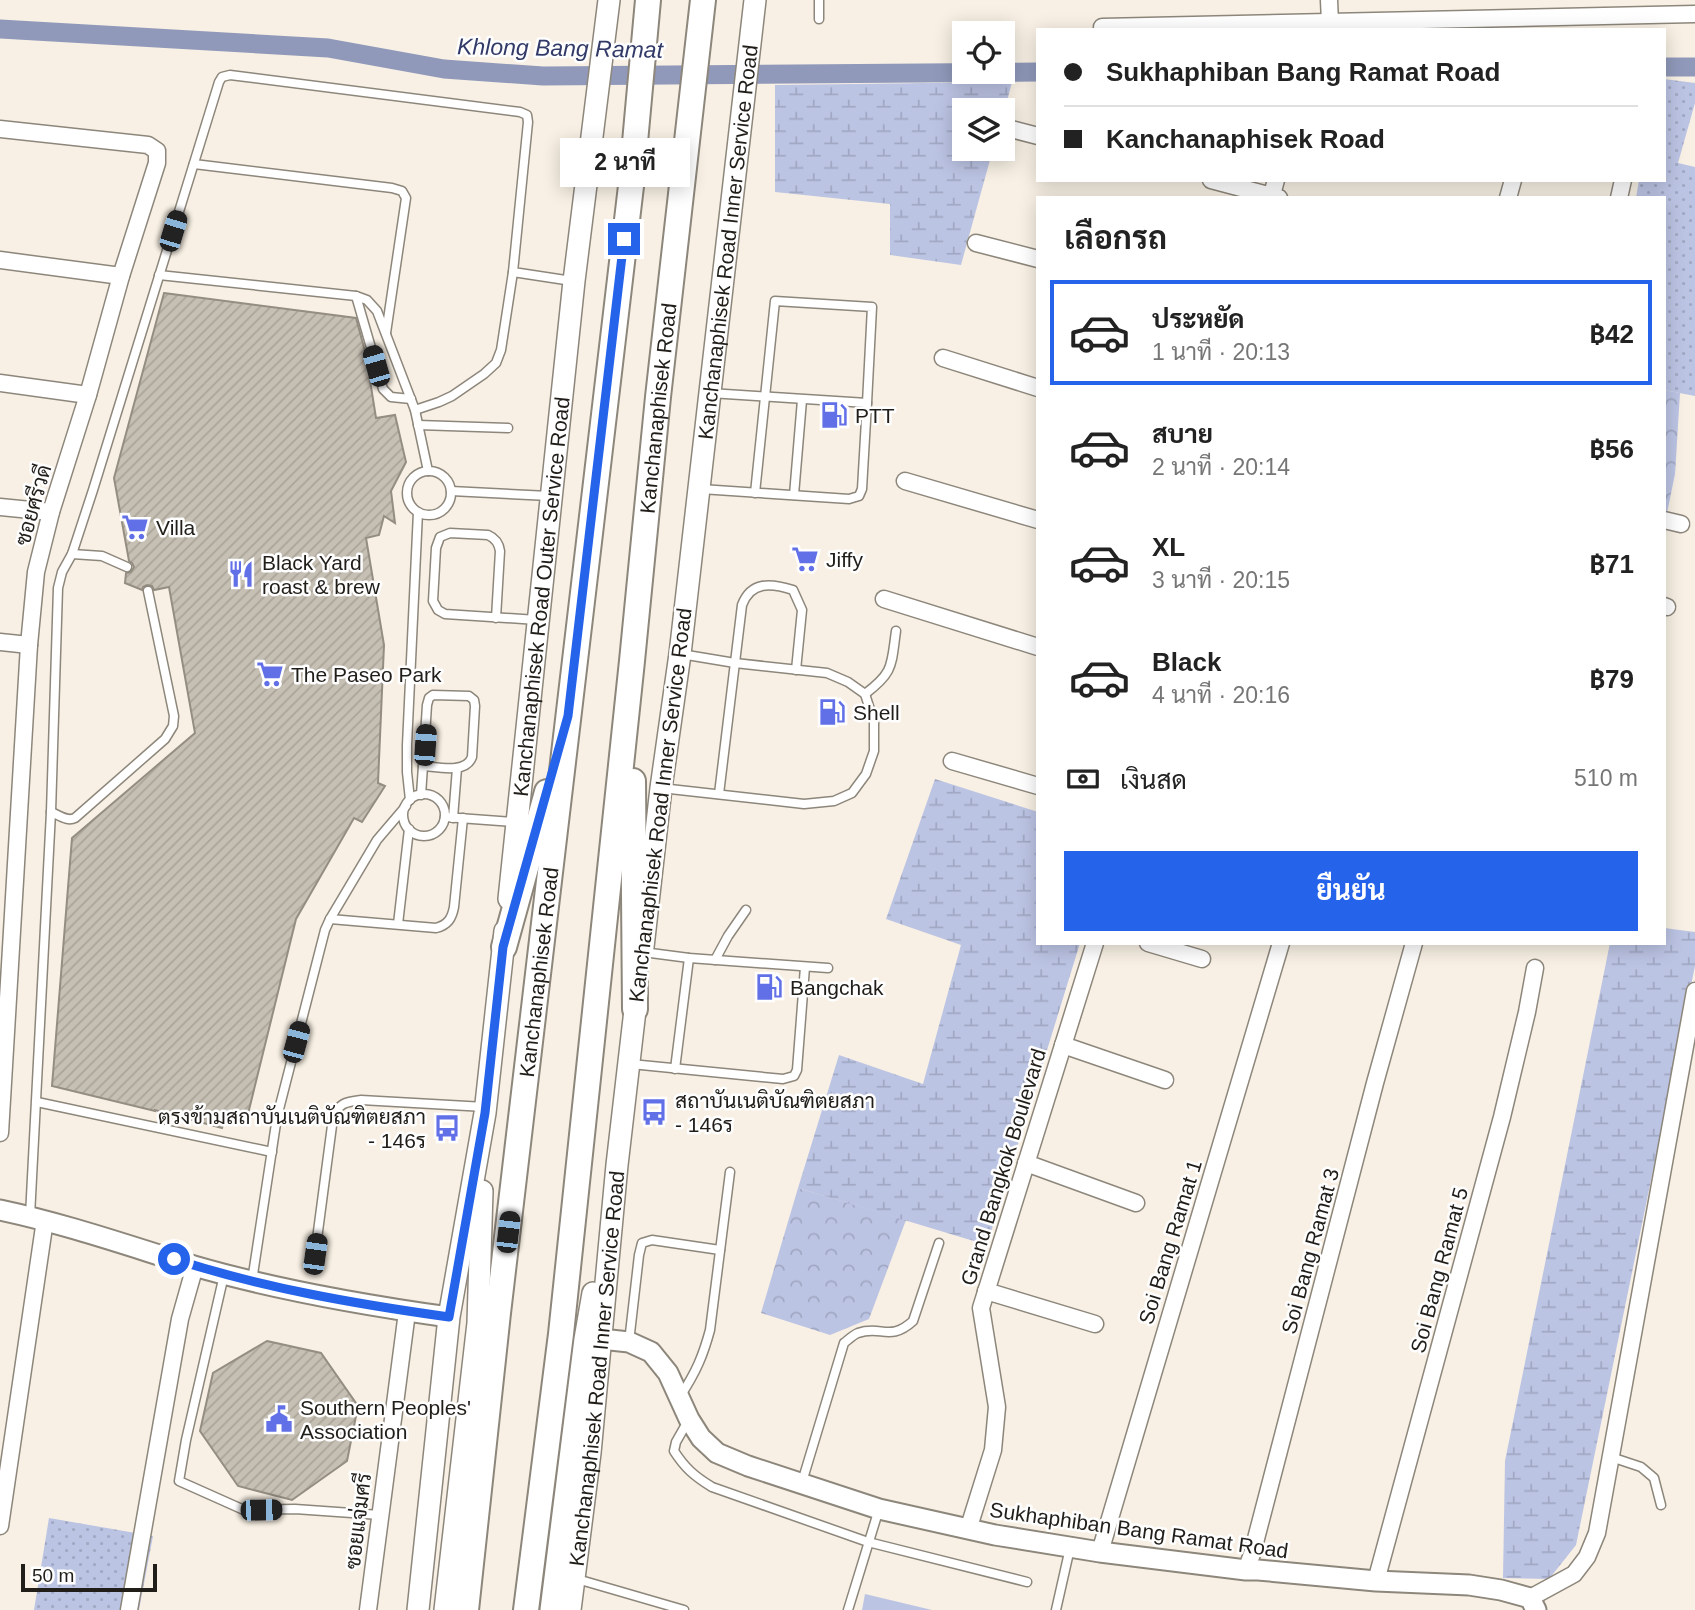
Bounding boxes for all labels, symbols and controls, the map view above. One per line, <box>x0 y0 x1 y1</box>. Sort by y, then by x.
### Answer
map controls <box>952 21 1015 161</box>
button: locate <box>952 21 1015 84</box>
water label: Khlong Bang Ramat <box>457 33 665 63</box>
street label: Kanchanaphisek Road Inner Service Road <box>693 43 761 441</box>
text: Sukhaphiban Bang Ramat Road <box>1106 57 1500 87</box>
button: layers <box>952 98 1015 161</box>
text: Kanchanaphisek Road <box>1106 124 1385 154</box>
callout: 2 นาที <box>559 138 689 187</box>
text: 2 นาที <box>594 149 656 175</box>
car <box>157 208 190 254</box>
text: เลือกรถ <box>1064 220 1167 256</box>
route end <box>608 223 640 255</box>
icon: car <box>1068 301 1131 364</box>
street label: Kanchanaphisek Road <box>635 302 680 515</box>
text: ประหยัด <box>1152 304 1245 334</box>
text: ฿42 <box>1589 319 1634 349</box>
text: 1 นาที · 20:13 <box>1152 339 1290 365</box>
car <box>361 343 392 389</box>
street label: Kanchanaphisek Road Outer Service Road <box>508 396 573 798</box>
fuel station icon: PTT <box>819 400 849 430</box>
place label: PTT <box>855 404 895 427</box>
icon: car <box>1068 416 1131 479</box>
text: สบาย <box>1152 419 1213 449</box>
text: ฿56 <box>1589 434 1634 464</box>
text: 2 นาที · 20:14 <box>1152 454 1290 480</box>
street label: ซอยศรีวดี <box>10 462 56 548</box>
supermarket icon: Villa <box>120 512 150 542</box>
place label: Villa <box>156 516 196 539</box>
icon: car <box>1068 531 1131 594</box>
text: XL <box>1152 532 1185 562</box>
supermarket icon: Jiffy <box>790 544 820 574</box>
place label: Jiffy <box>826 548 863 571</box>
text: ฿71 <box>1589 549 1634 579</box>
place label: Black Yard roast & brew <box>262 551 381 598</box>
restaurant icon: Black Yard roast & brew <box>226 559 256 589</box>
text: 3 นาที · 20:15 <box>1152 567 1290 593</box>
street label: Kanchanaphisek Road Inner Service Road <box>624 607 696 1003</box>
icon: car <box>1068 646 1131 709</box>
text: Black <box>1152 647 1221 677</box>
supermarket icon: The Paseo Park <box>255 659 285 689</box>
place label: The Paseo Park <box>291 663 442 686</box>
text: ฿79 <box>1589 664 1634 694</box>
text: 4 นาที · 20:16 <box>1152 682 1290 708</box>
fuel station icon: Shell <box>817 697 847 727</box>
place label: Shell <box>853 701 900 724</box>
car <box>414 723 437 767</box>
icon: cash <box>1064 760 1102 798</box>
text: เงินสด <box>1120 765 1187 795</box>
text: 510 m <box>1574 765 1638 791</box>
button: ยืนยัน <box>1064 851 1638 931</box>
street label: Kanchanaphisek Road <box>514 866 562 1078</box>
fuel station icon: Bangchak <box>754 972 784 1002</box>
place label: Bangchak <box>790 976 884 999</box>
car <box>281 1019 312 1065</box>
street label: Grand Bangkok Boulevard <box>956 1046 1050 1288</box>
place label: สถาบันเนติบัณฑิตยสภา - 146ร <box>675 1089 875 1136</box>
bus stop icon: สถาบันเนติบัณฑิตยสภา - 146ร <box>639 1097 669 1127</box>
place label: ตรงข้ามสถาบันเนติบัณฑิตยสภา - 146ร <box>158 1105 426 1152</box>
bus stop icon: ตรงข้ามสถาบันเนติบัณฑิตยสภา - 146ร <box>432 1113 462 1143</box>
street label: Soi Bang Ramat 1 <box>1134 1157 1206 1327</box>
street label: Soi Bang Ramat 3 <box>1277 1166 1343 1336</box>
street label: Kanchanaphisek Road Inner Service Road <box>564 1170 628 1567</box>
street label: Soi Bang Ramat 5 <box>1406 1185 1472 1355</box>
car <box>496 1210 521 1254</box>
car <box>302 1232 329 1276</box>
route start <box>158 1243 190 1275</box>
place label: Southern Peoples' Association <box>300 1396 471 1443</box>
public building icon: Southern Peoples' Association <box>264 1404 294 1434</box>
street label: ซอยแจ่มศรี <box>340 1471 375 1570</box>
street label: Sukhaphiban Bang Ramat Road <box>988 1498 1290 1562</box>
car <box>240 1499 283 1521</box>
scale bar <box>21 1561 158 1593</box>
text: 50 m <box>32 1565 74 1586</box>

